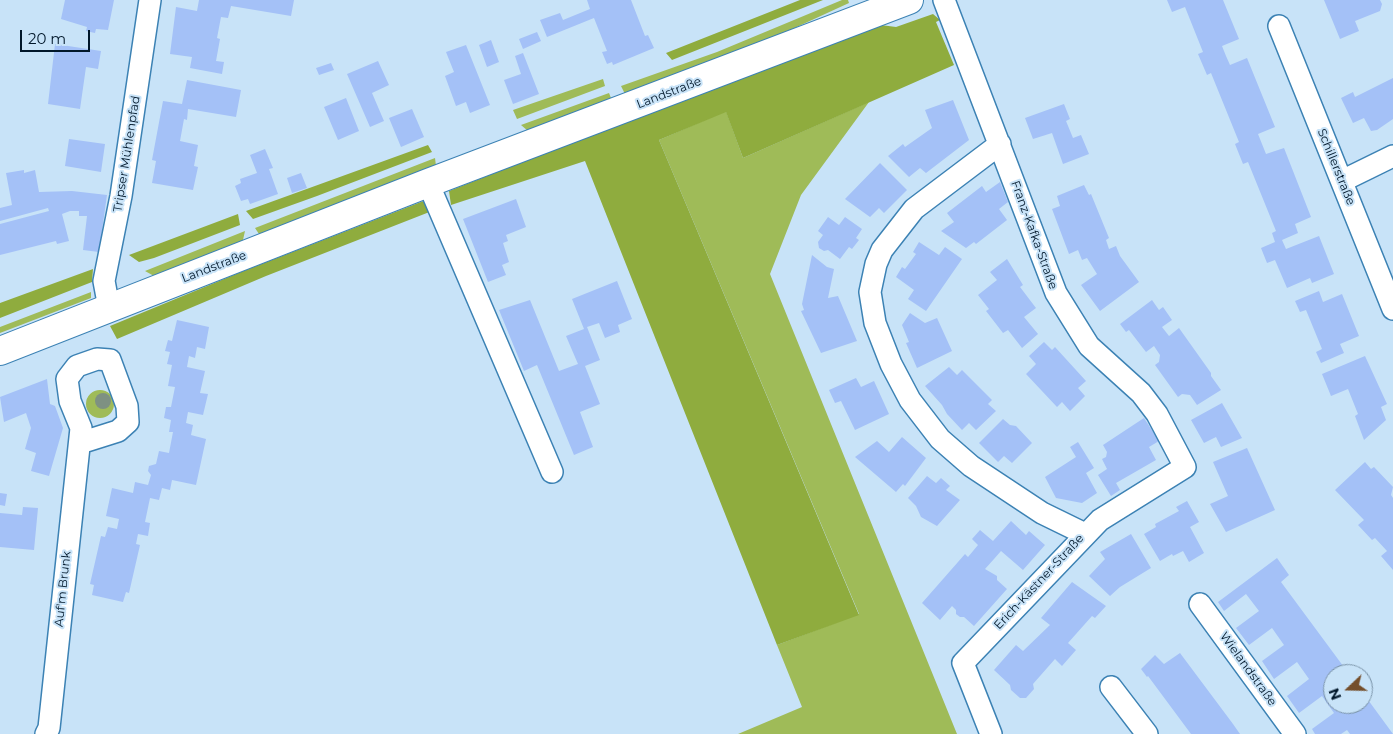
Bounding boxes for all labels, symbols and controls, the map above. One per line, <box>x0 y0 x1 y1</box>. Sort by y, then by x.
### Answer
scale bar <box>22 20 92 52</box>
text: 20 m <box>28 29 66 48</box>
street label: Landstraße <box>635 74 703 112</box>
street label: Tripser Mühlenpfad <box>111 95 143 213</box>
street label: Schillerstraße <box>1314 127 1358 207</box>
street label: Franz-Kafka-Straße <box>1008 179 1060 291</box>
street label: Landstraße <box>180 248 248 286</box>
street label: Erich-Kästner-Straße <box>991 531 1087 633</box>
street label: Auf'm Brunk <box>52 550 74 628</box>
street label: Wielandstraße <box>1216 629 1280 709</box>
north arrow <box>1323 664 1373 714</box>
text: N <box>1325 686 1345 703</box>

